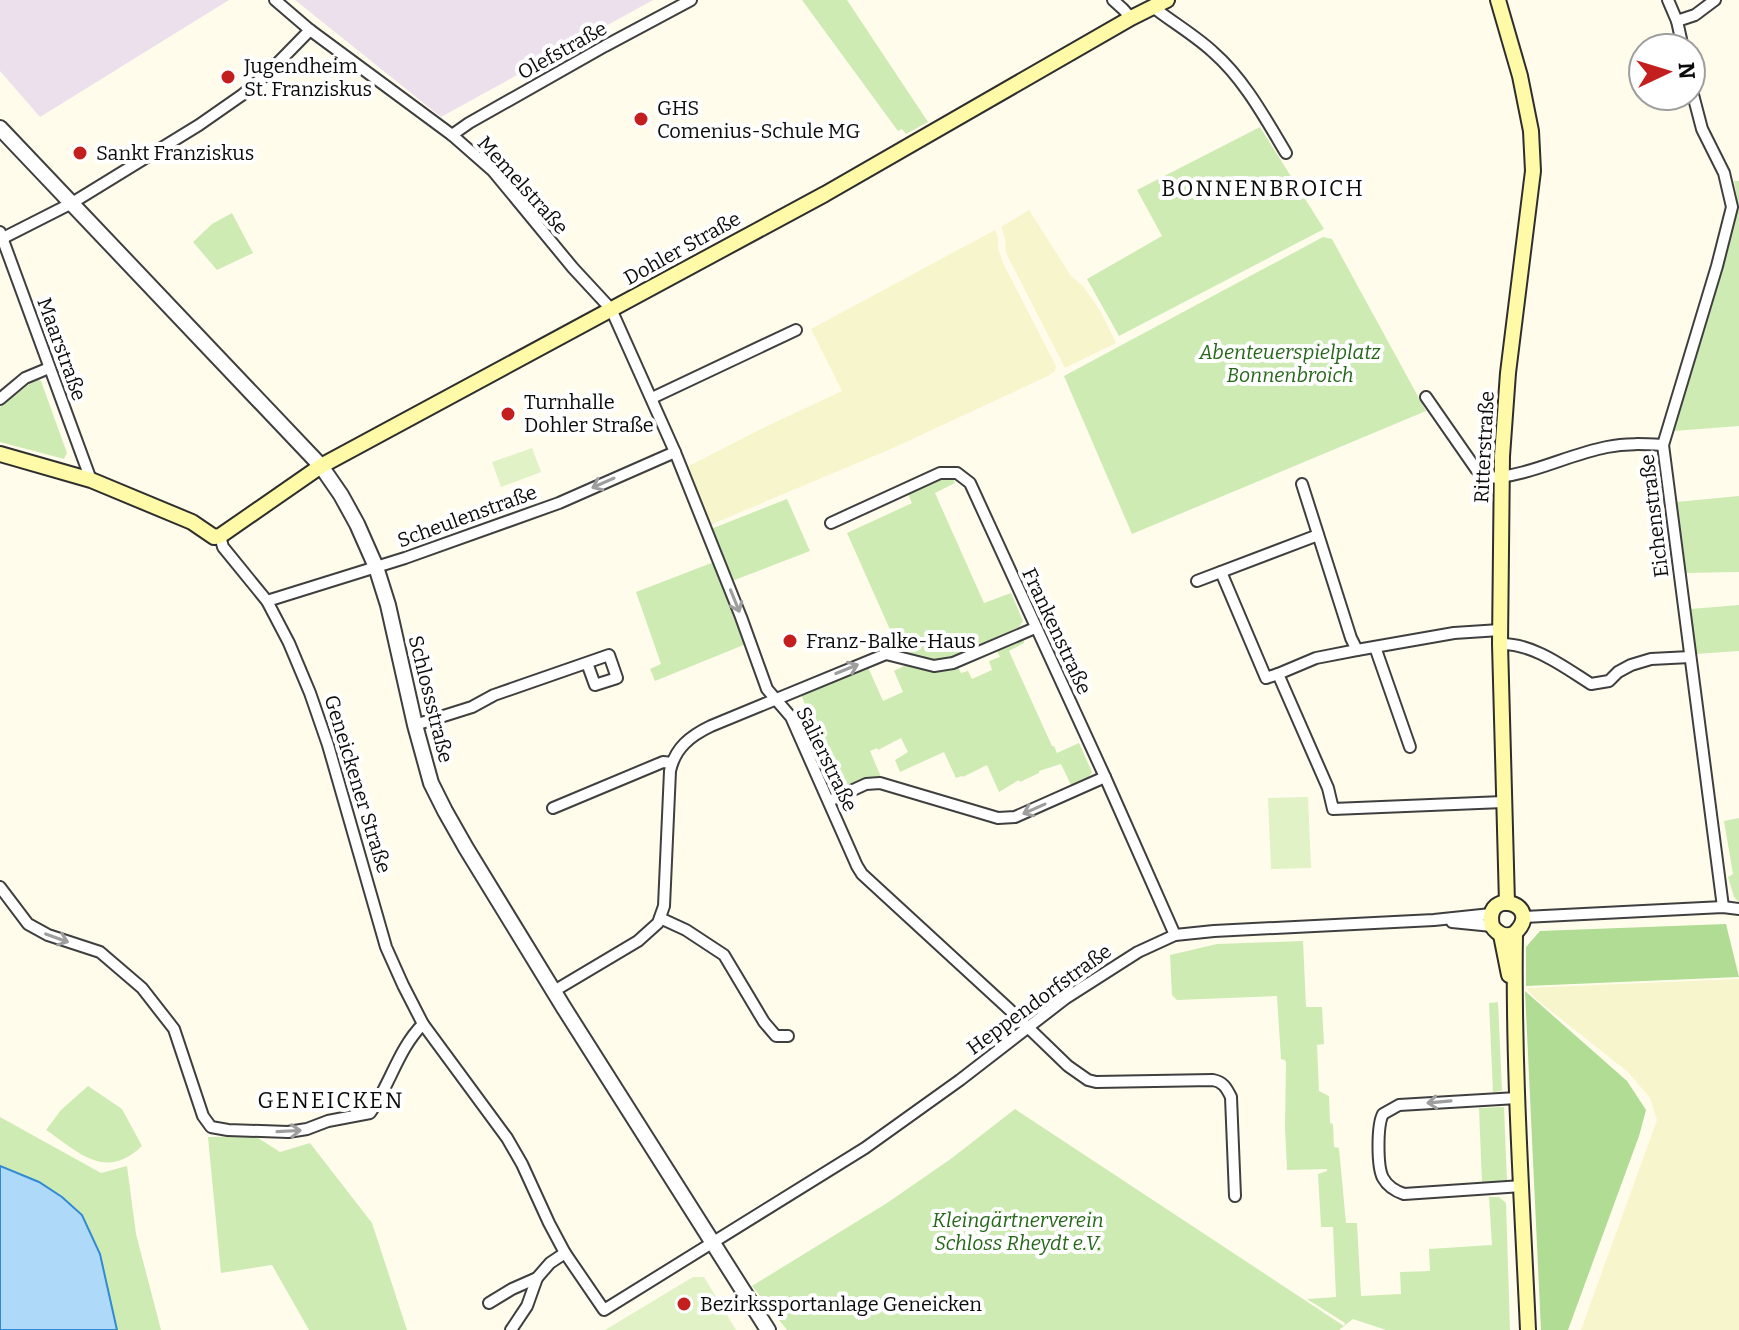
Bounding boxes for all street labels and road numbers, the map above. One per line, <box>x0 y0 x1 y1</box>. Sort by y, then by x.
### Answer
street label: Olefstraße <box>513 16 611 84</box>
street label: Memelstraße <box>473 131 573 239</box>
street label: Dohler Straße <box>620 206 744 290</box>
street label: Maarstraße <box>32 294 92 404</box>
street label: Ritterstraße <box>1469 390 1499 504</box>
street label: Eichenstraße <box>1635 453 1673 579</box>
street label: Scheulenstraße <box>394 480 540 552</box>
street label: Frankenstraße <box>1017 564 1097 698</box>
street label: Schlossstraße <box>404 633 458 765</box>
street label: Geneickener Straße <box>319 692 397 876</box>
street label: Salierstraße <box>791 703 863 815</box>
street label: Heppendorfstraße <box>962 939 1116 1059</box>

